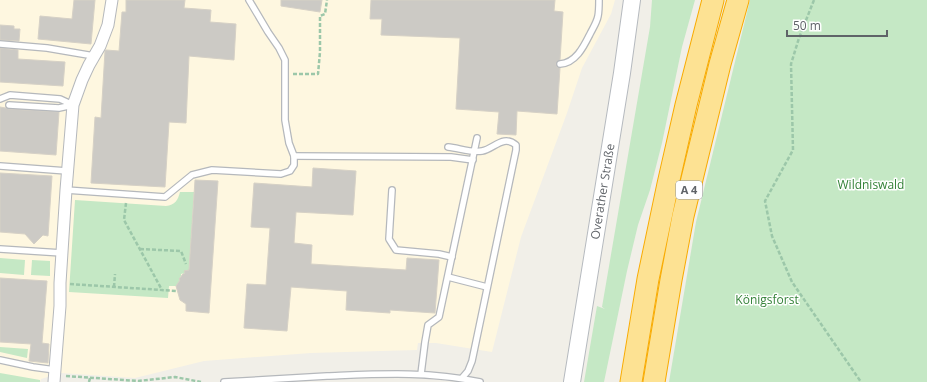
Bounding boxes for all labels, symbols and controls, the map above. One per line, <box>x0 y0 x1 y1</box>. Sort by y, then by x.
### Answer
scale bar <box>787 12 887 38</box>
text: 50 m <box>793 17 821 34</box>
street label: Overather Straße <box>586 142 618 241</box>
park label: Wildniswald <box>838 176 904 193</box>
road number: A 4 <box>676 181 702 199</box>
park label: Königsforst <box>735 291 799 308</box>

